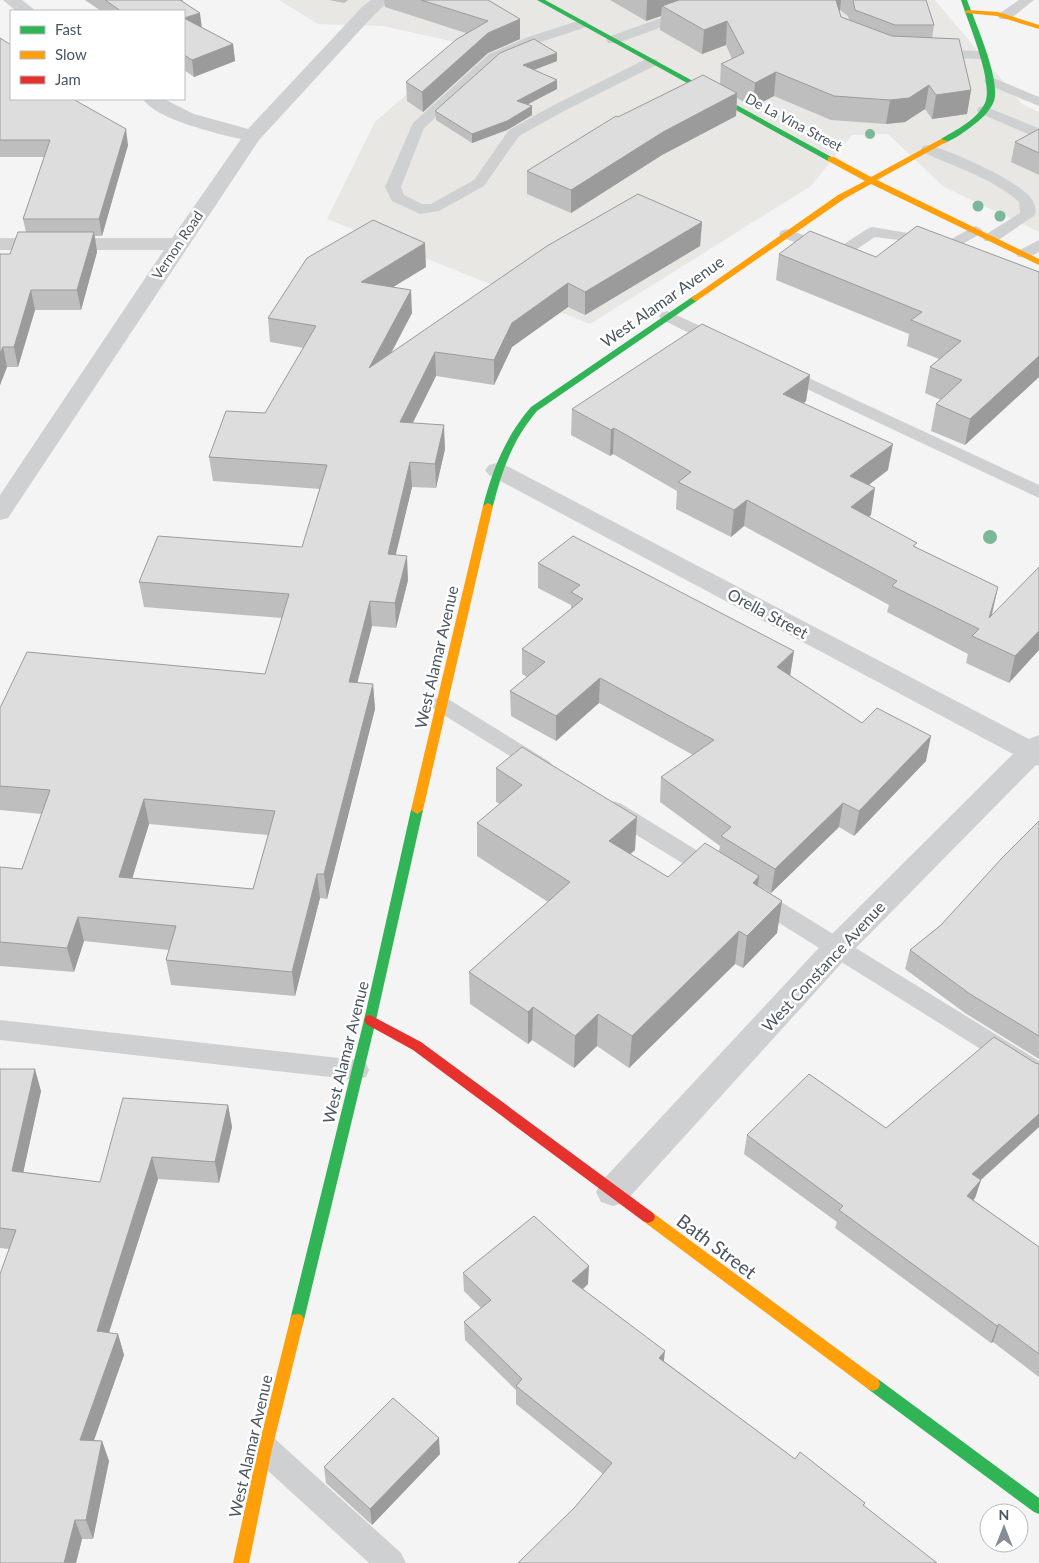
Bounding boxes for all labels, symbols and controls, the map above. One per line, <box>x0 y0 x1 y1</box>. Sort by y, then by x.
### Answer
legend <box>10 10 185 100</box>
text: Fast <box>55 20 82 38</box>
text: Slow <box>55 45 87 63</box>
text: Jam <box>55 70 81 88</box>
street label: De La Vina Street <box>743 89 845 155</box>
street label: Vernon Road <box>148 207 206 283</box>
street label: West Alamar Avenue <box>597 251 727 351</box>
street label: West Alamar Avenue <box>410 584 462 730</box>
street label: Orella Street <box>725 584 812 642</box>
street label: West Constance Avenue <box>758 897 888 1035</box>
street label: West Alamar Avenue <box>318 979 372 1125</box>
street label: Bath Street <box>673 1209 762 1284</box>
street label: West Alamar Avenue <box>224 1373 276 1519</box>
north arrow <box>979 1503 1029 1553</box>
text: N <box>999 1506 1009 1523</box>

